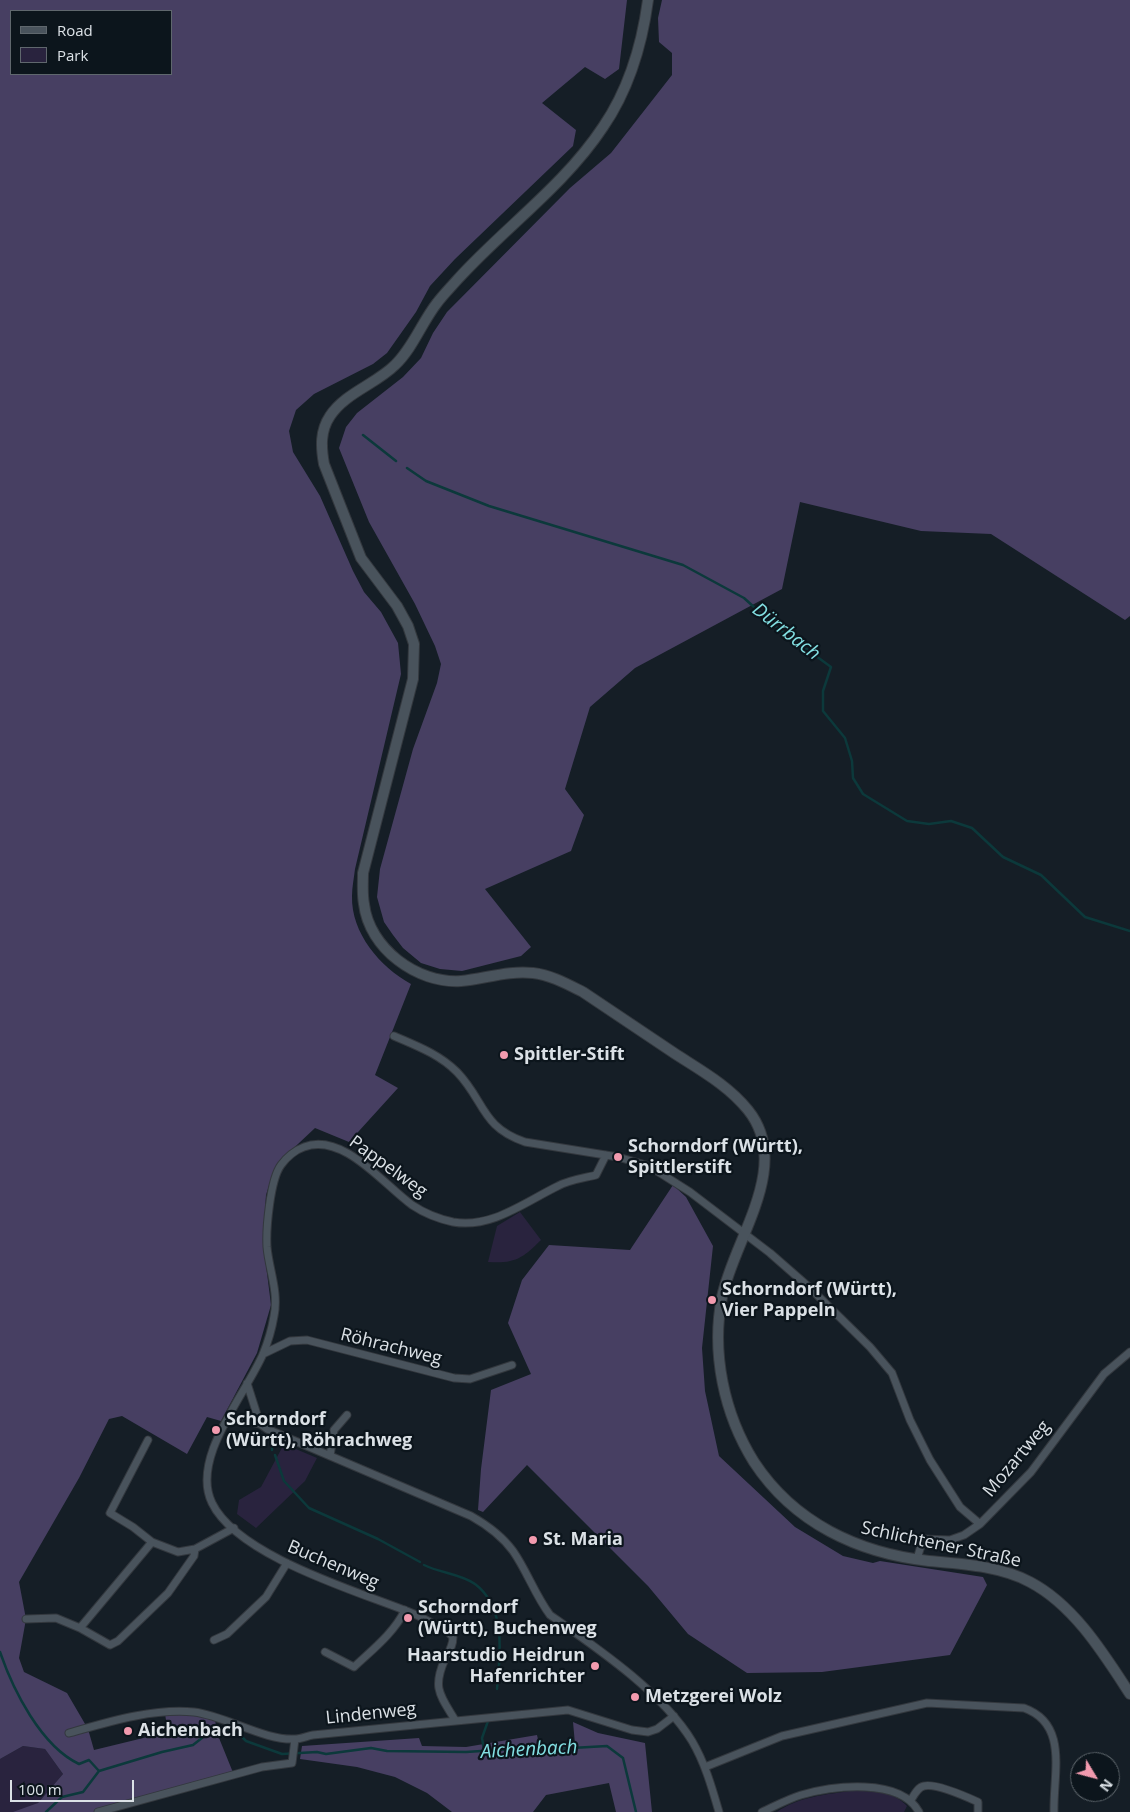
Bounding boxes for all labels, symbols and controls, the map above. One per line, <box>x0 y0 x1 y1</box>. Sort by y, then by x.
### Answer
legend <box>10 10 172 75</box>
text: Road <box>57 20 93 40</box>
text: Park <box>57 45 88 65</box>
water label: Dürrbach <box>747 598 825 666</box>
place label: Spittler-Stift <box>514 1044 625 1066</box>
marker: Spittler-Stift <box>498 1049 510 1061</box>
street label: Pappelweg <box>345 1131 431 1203</box>
place label: Schorndorf (Württ), Spittlerstift <box>628 1136 803 1178</box>
marker: Schorndorf (Württ), Spittlerstift <box>612 1151 624 1163</box>
place label: Schorndorf (Württ), Vier Pappeln <box>722 1279 897 1322</box>
marker: Schorndorf (Württ), Vier Pappeln <box>706 1294 718 1306</box>
street label: Röhrachweg <box>338 1324 444 1370</box>
place label: Schorndorf (Württ), Röhrachweg <box>226 1409 412 1452</box>
street label: Mozartweg <box>979 1416 1055 1502</box>
marker: Schorndorf (Württ), Röhrachweg <box>210 1424 222 1436</box>
street label: Schlichtener Straße <box>859 1517 1023 1573</box>
place label: St. Maria <box>543 1529 623 1551</box>
marker: St. Maria <box>527 1534 539 1546</box>
street label: Buchenweg <box>284 1536 382 1594</box>
place label: Schorndorf (Württ), Buchenweg <box>418 1597 597 1640</box>
marker: Schorndorf (Württ), Buchenweg <box>402 1612 414 1624</box>
place label: Haarstudio Heidrun Hafenrichter <box>407 1645 585 1688</box>
marker: Haarstudio Heidrun Hafenrichter <box>589 1660 601 1672</box>
place label: Metzgerei Wolz <box>645 1686 782 1708</box>
marker: Metzgerei Wolz <box>629 1691 641 1703</box>
street label: Lindenweg <box>325 1699 417 1729</box>
place label: Aichenbach <box>138 1720 243 1742</box>
marker: Aichenbach <box>122 1725 134 1737</box>
water label: Aichenbach <box>480 1736 578 1764</box>
north arrow <box>1070 1752 1120 1802</box>
scale bar <box>12 1770 136 1802</box>
text: N <box>1096 1775 1118 1796</box>
text: 100 m <box>18 1779 62 1799</box>

